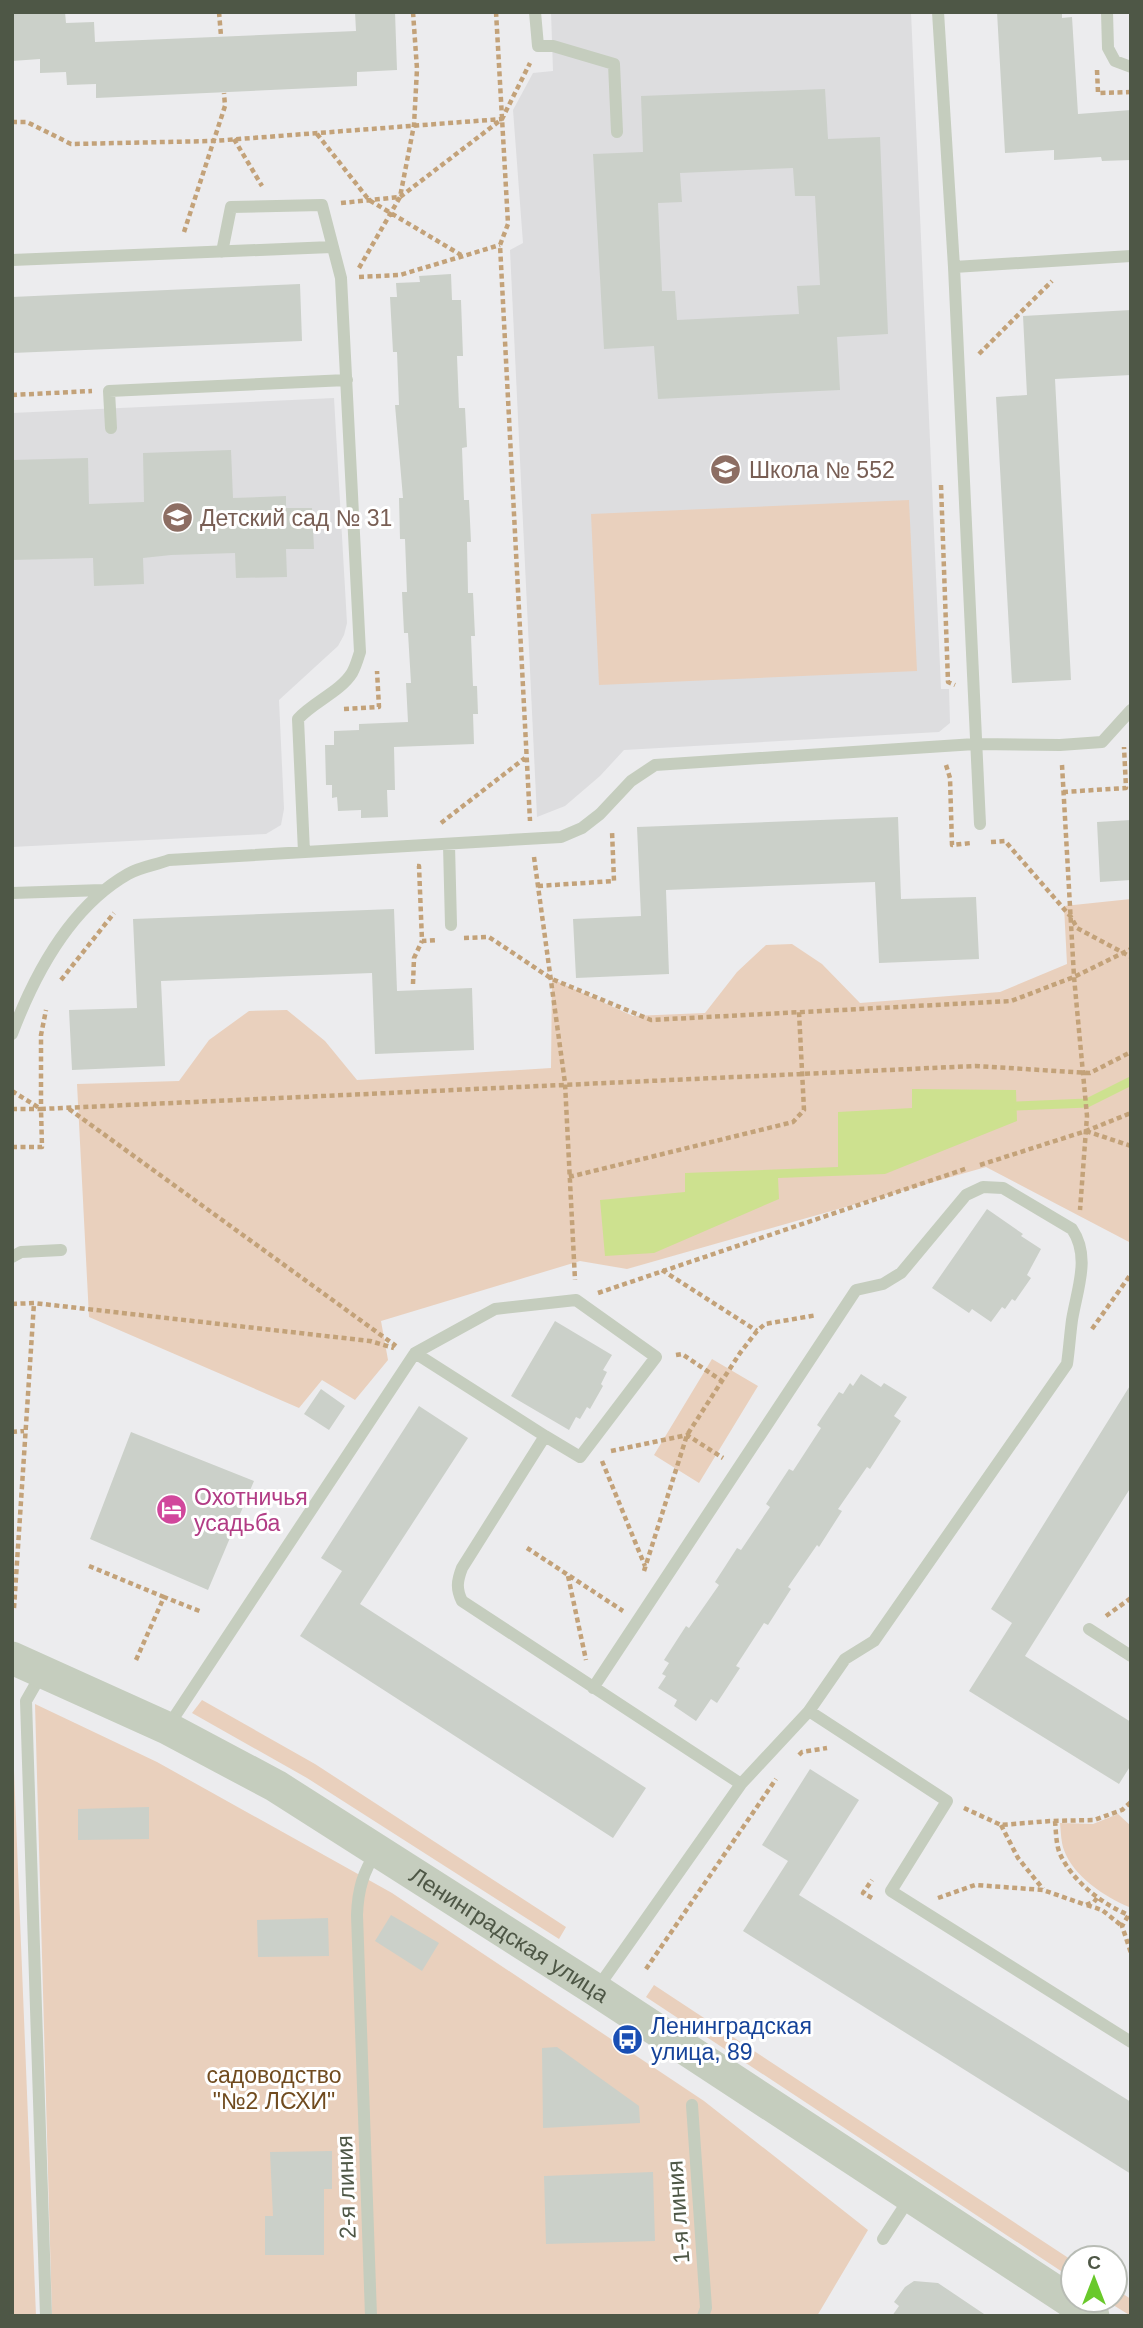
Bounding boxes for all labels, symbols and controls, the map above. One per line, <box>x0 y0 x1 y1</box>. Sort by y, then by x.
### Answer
school or university icon: Школа № 552 <box>709 453 743 487</box>
place label: Школа № 552 <box>749 457 895 483</box>
school or university icon: Детский сад № 31 <box>160 501 194 535</box>
place label: Детский сад № 31 <box>200 505 392 531</box>
place label: Охотничья усадьба <box>194 1484 308 1536</box>
hotel icon: Охотничья усадьба <box>154 1493 188 1527</box>
street label: Ленинградская улица <box>405 1862 614 2008</box>
place label: Ленинградская улица, 89 <box>651 2013 812 2065</box>
bus stop icon: Ленинградская улица, 89 <box>611 2022 645 2056</box>
park label: садоводство "№2 ЛСХИ" <box>207 2062 341 2114</box>
street label: 2-я линия <box>331 2135 361 2239</box>
street label: 1-я линия <box>661 2159 695 2265</box>
north arrow <box>1059 2244 1129 2314</box>
text: С <box>1087 2252 1101 2273</box>

